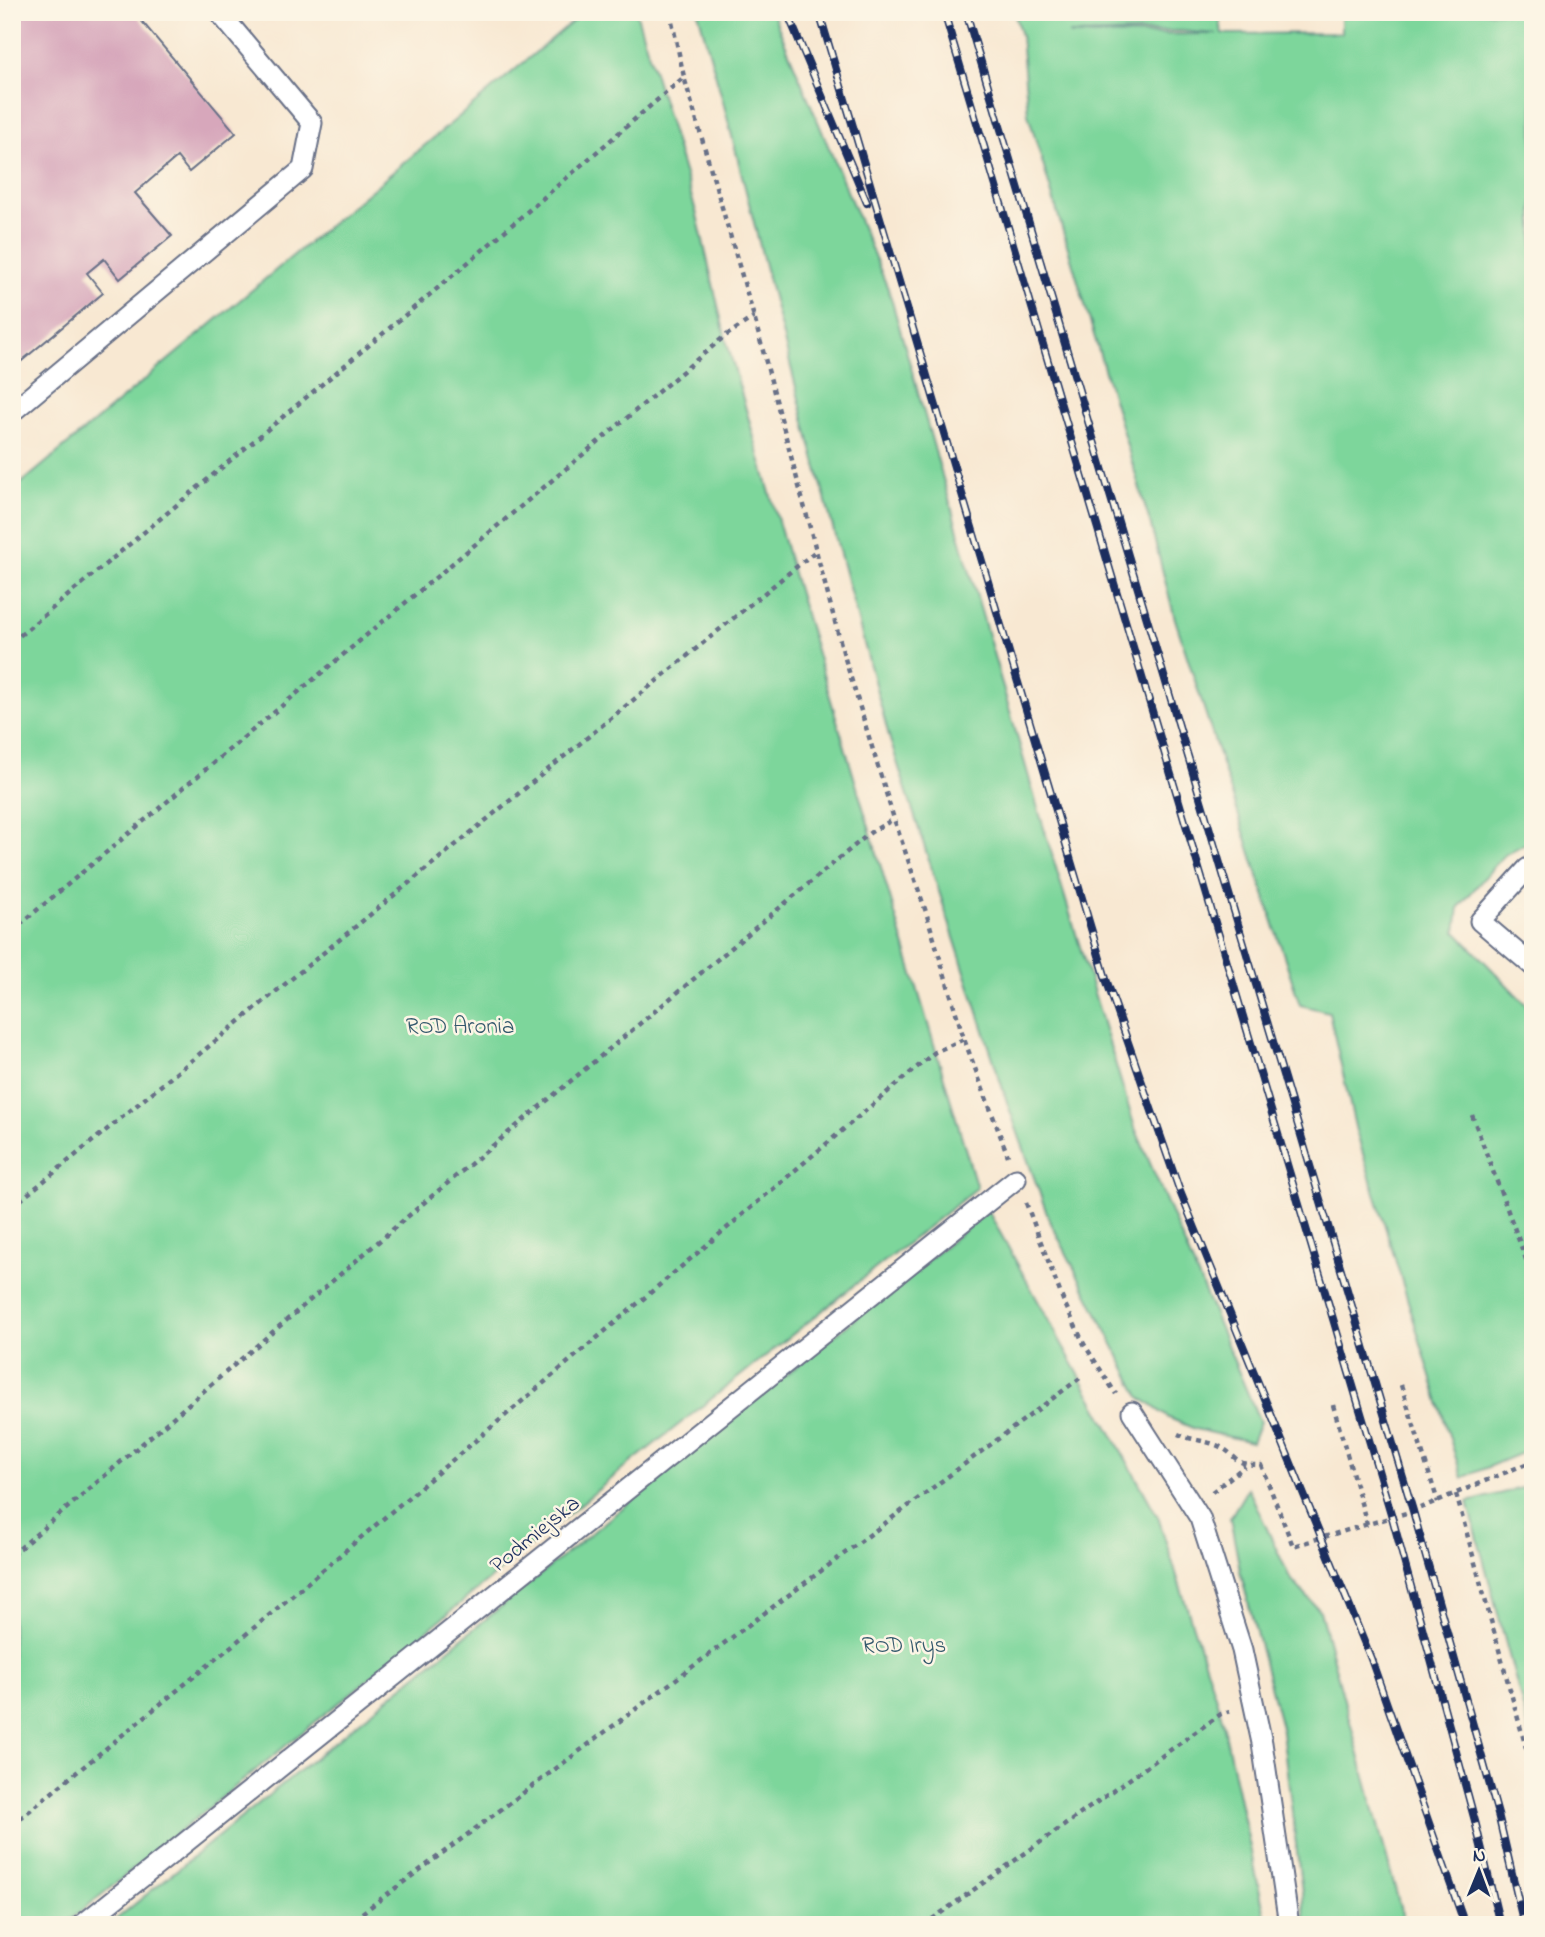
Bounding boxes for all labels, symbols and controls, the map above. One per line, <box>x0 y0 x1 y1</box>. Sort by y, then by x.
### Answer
park label: ROD Aronia <box>406 1011 514 1044</box>
street label: Podmiejska <box>483 1488 588 1582</box>
park label: ROD Irys <box>862 1630 946 1665</box>
north arrow <box>1444 1836 1514 1906</box>
text: N <box>1473 1843 1486 1870</box>

